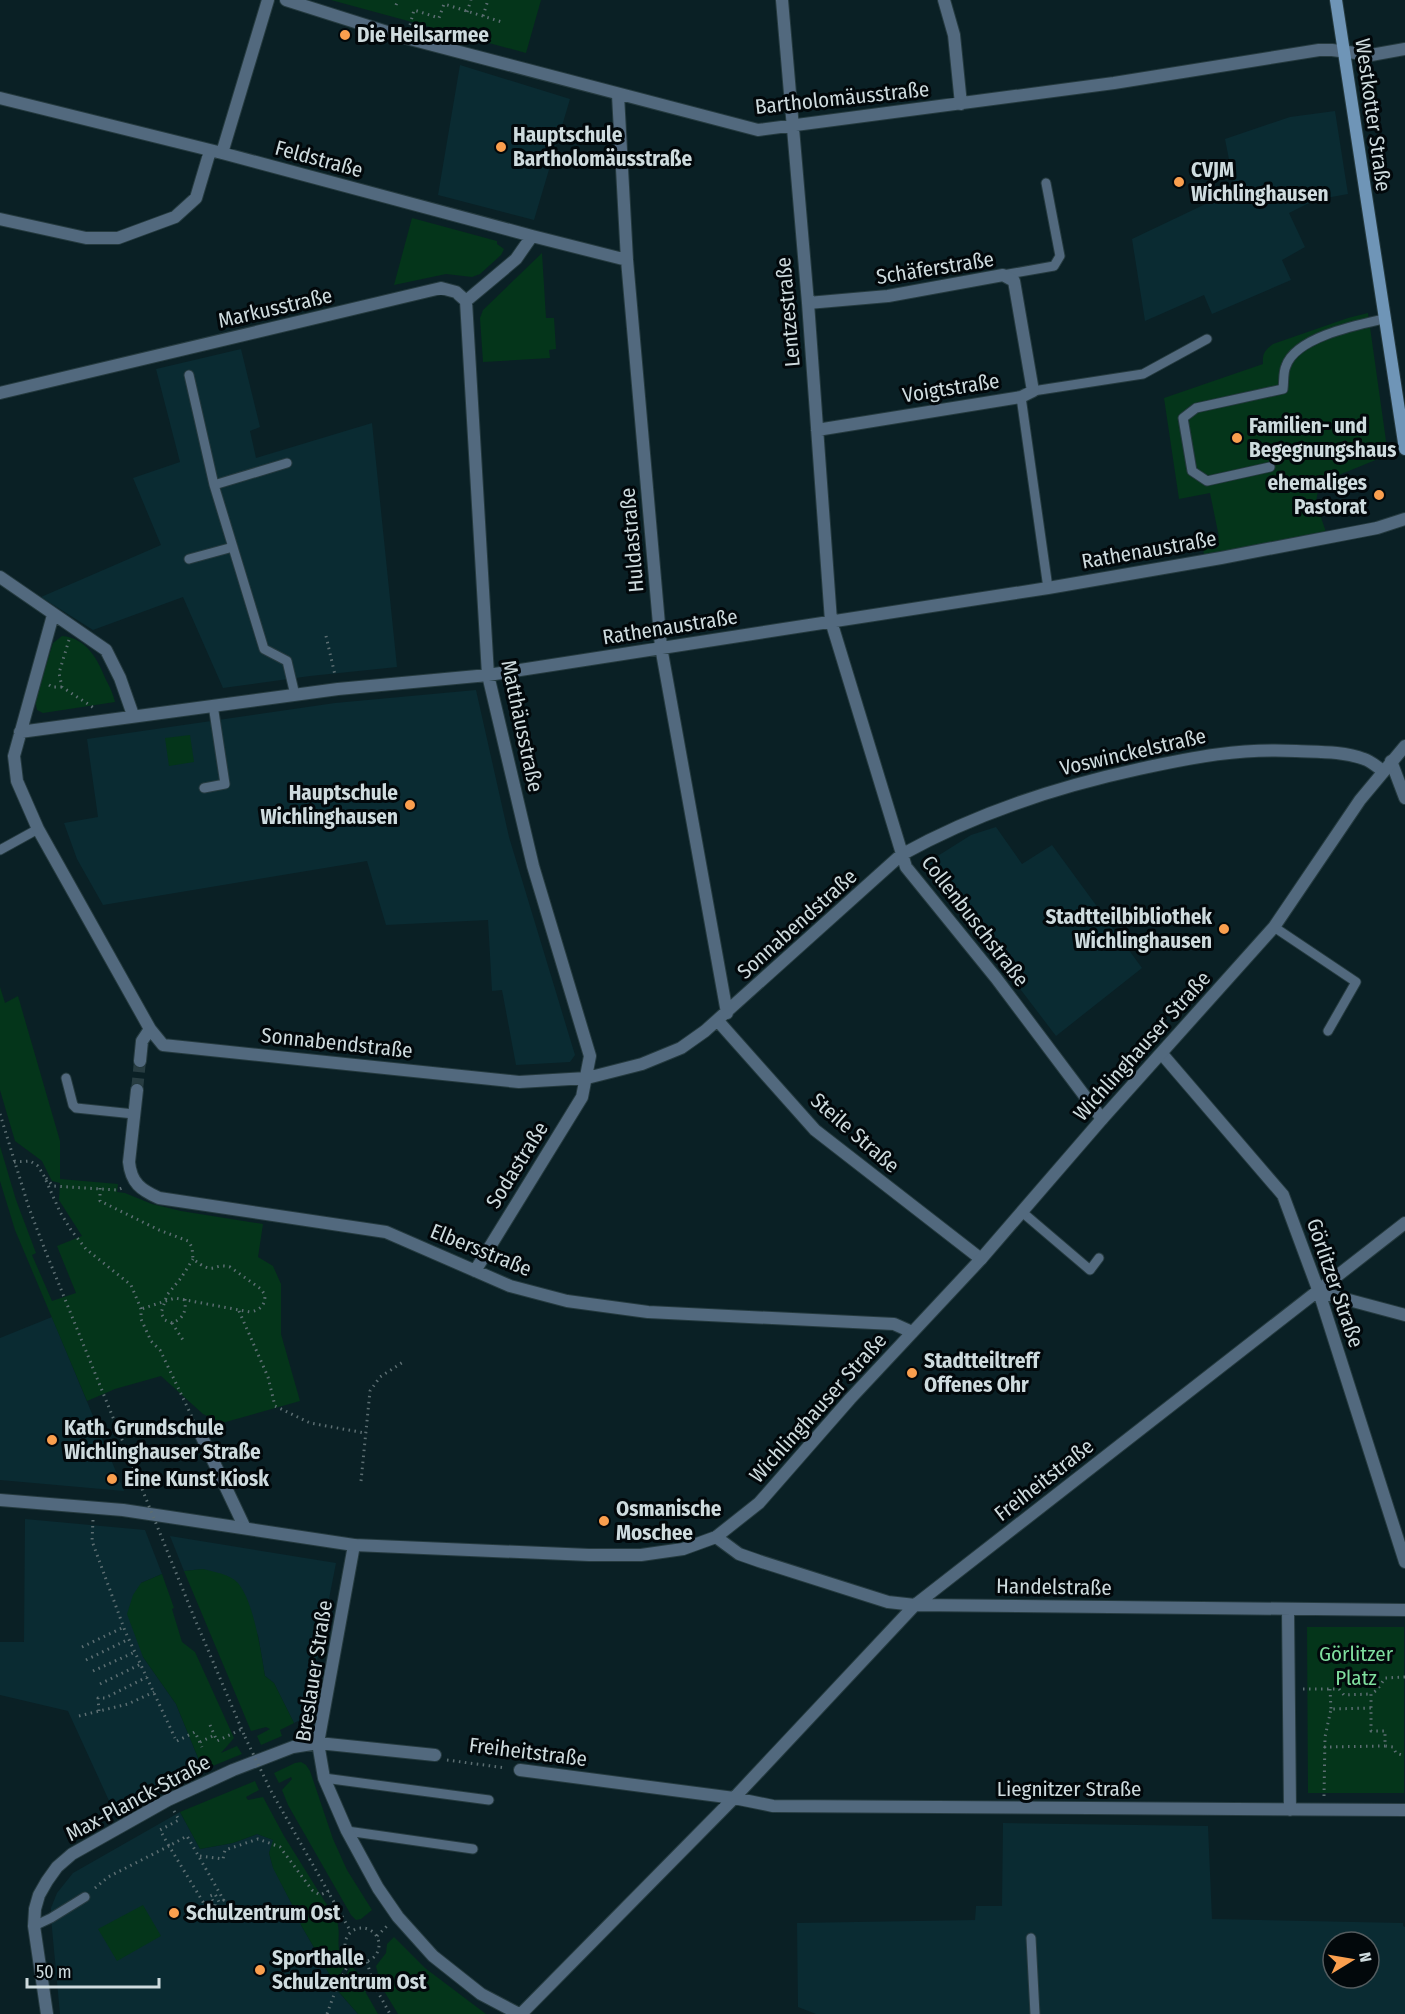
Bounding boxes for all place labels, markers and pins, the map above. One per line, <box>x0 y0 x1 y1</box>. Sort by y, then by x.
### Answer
place label: Die Heilsarmee <box>357 22 489 48</box>
marker: Die Heilsarmee <box>338 28 352 42</box>
place label: Hauptschule Bartholomäusstraße <box>513 122 692 172</box>
marker: Hauptschule Bartholomäusstraße <box>494 140 508 154</box>
place label: CVJM Wichlinghausen <box>1191 157 1329 207</box>
marker: CVJM Wichlinghausen <box>1172 175 1186 189</box>
place label: Familien- und Begegnungshaus <box>1249 413 1396 463</box>
marker: Familien- und Begegnungshaus <box>1230 431 1244 445</box>
place label: ehemaliges Pastorat <box>1267 470 1368 520</box>
marker: ehemaliges Pastorat <box>1372 488 1386 502</box>
place label: Hauptschule Wichlinghausen <box>260 780 398 830</box>
marker: Hauptschule Wichlinghausen <box>403 798 417 812</box>
place label: Stadtteilbibliothek Wichlinghausen <box>1045 904 1212 954</box>
marker: Stadtteilbibliothek Wichlinghausen <box>1217 922 1231 936</box>
place label: Stadtteiltreff Offenes Ohr <box>924 1348 1041 1398</box>
marker: Stadtteiltreff Offenes Ohr <box>905 1366 919 1380</box>
place label: Kath. Grundschule Wichlinghauser Straße <box>64 1415 261 1465</box>
marker: Kath. Grundschule Wichlinghauser Straße <box>45 1433 59 1447</box>
place label: Eine Kunst Kiosk <box>124 1466 269 1492</box>
marker: Eine Kunst Kiosk <box>105 1472 119 1486</box>
place label: Osmanische Moschee <box>616 1496 722 1546</box>
marker: Osmanische Moschee <box>597 1514 611 1528</box>
place label: Schulzentrum Ost <box>186 1900 341 1926</box>
marker: Schulzentrum Ost <box>167 1906 181 1920</box>
place label: Sporthalle Schulzentrum Ost <box>272 1945 427 1995</box>
marker: Sporthalle Schulzentrum Ost <box>253 1963 267 1977</box>

